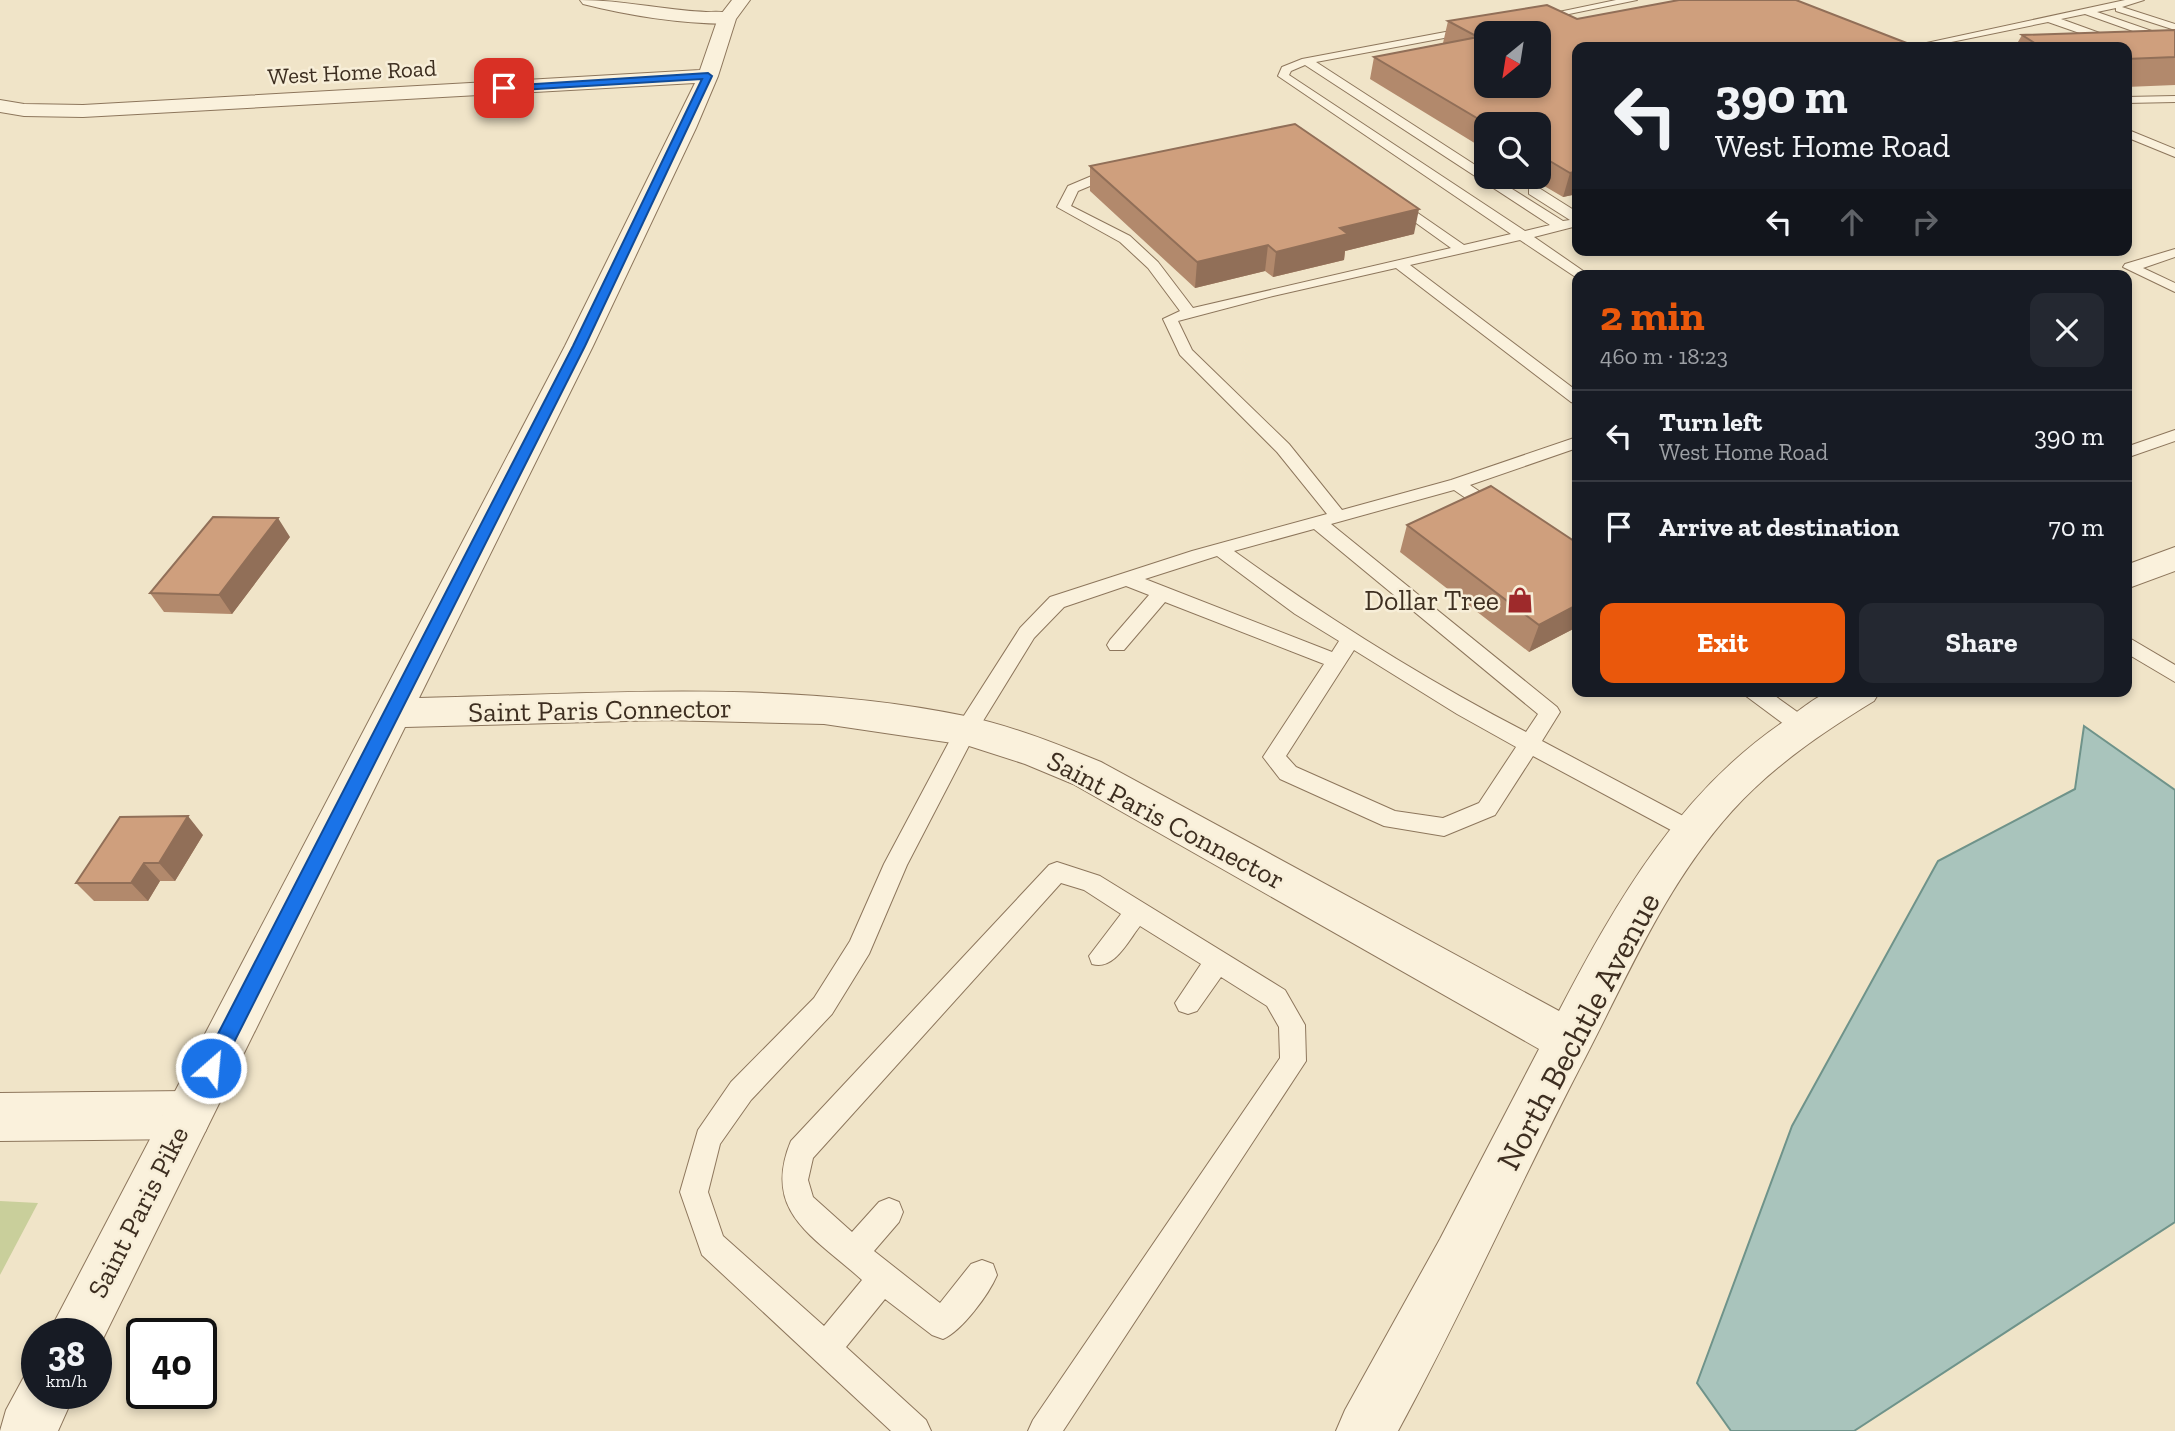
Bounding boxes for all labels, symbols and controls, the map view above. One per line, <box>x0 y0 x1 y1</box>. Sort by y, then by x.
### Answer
north arrow <box>1474 21 1550 98</box>
map controls <box>1474 21 1551 189</box>
street label: West Home Road <box>267 54 438 90</box>
pin <box>474 58 534 118</box>
text: 390 m <box>1715 67 1848 126</box>
icon: arrive <box>485 69 523 107</box>
icon: left <box>1600 70 1691 161</box>
button: search <box>1474 112 1551 189</box>
text: West Home Road <box>1715 127 1950 165</box>
icon: left <box>1760 203 1798 241</box>
icon: ahead <box>1833 203 1871 241</box>
icon: right <box>1906 203 1944 241</box>
text: 2 min <box>1600 290 1705 341</box>
button: close <box>2030 293 2104 367</box>
text: 460 m · 18:23 <box>1600 342 1728 370</box>
text: Turn left <box>1659 406 1762 438</box>
icon: left <box>1600 417 1638 455</box>
text: 390 m <box>2034 420 2104 452</box>
text: West Home Road <box>1659 438 1828 466</box>
icon: arrive <box>1600 508 1638 546</box>
text: Arrive at destination <box>1659 511 1899 543</box>
text: 70 m <box>2048 511 2104 543</box>
place label: Dollar Tree <box>1364 584 1499 617</box>
shop icon: Dollar Tree <box>1505 585 1535 615</box>
button: Exit <box>1600 603 1845 683</box>
button: Share <box>1859 603 2104 683</box>
street label: Saint Paris Connector <box>468 691 732 729</box>
street label: Saint Paris Connector <box>1042 743 1290 897</box>
street label: North Bechtle Avenue <box>1488 885 1668 1177</box>
position arrow <box>174 1031 248 1105</box>
street label: Saint Paris Pike <box>81 1121 195 1303</box>
speed limit sign: 40 <box>126 1318 217 1409</box>
text: 38 <box>48 1333 85 1375</box>
text: km/h <box>46 1370 87 1392</box>

